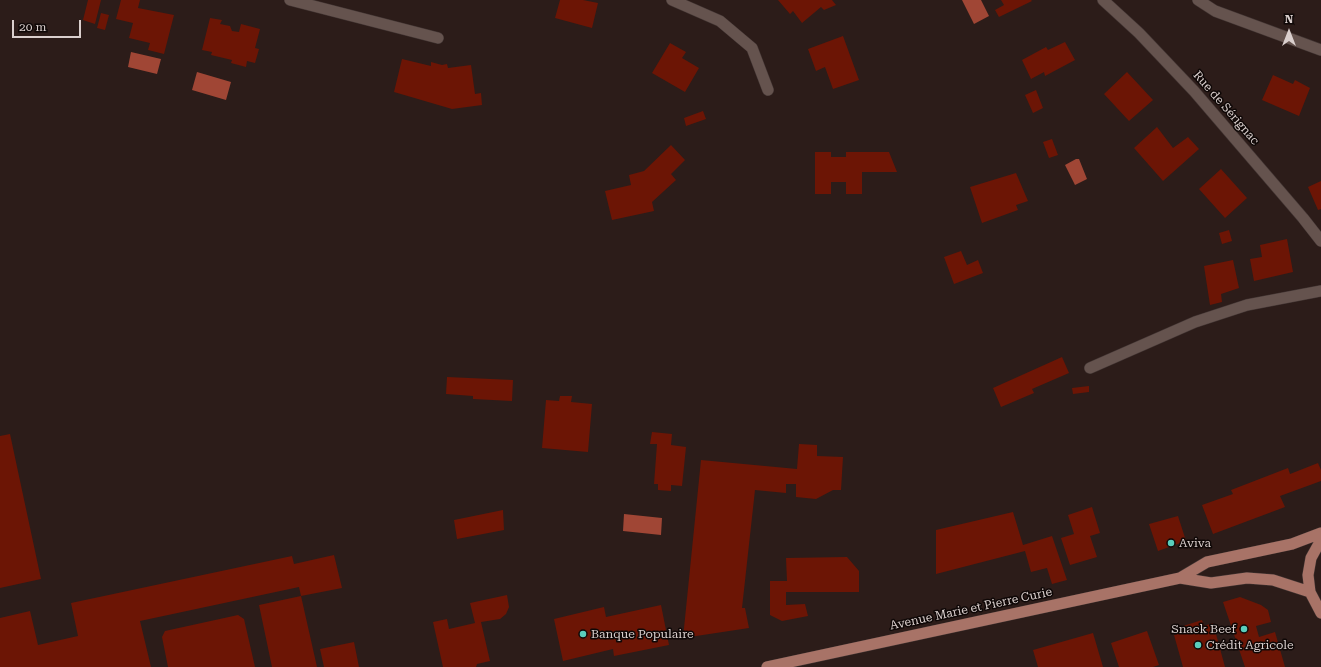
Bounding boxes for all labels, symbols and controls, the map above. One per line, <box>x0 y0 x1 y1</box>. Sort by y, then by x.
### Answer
scale bar <box>14 12 83 38</box>
north arrow <box>1269 12 1309 52</box>
text: N <box>1285 13 1293 26</box>
text: 20 m <box>19 20 46 34</box>
street label: Rue de Sérignac <box>1190 68 1262 148</box>
place label: Aviva <box>1179 536 1211 550</box>
marker: Aviva <box>1166 538 1176 548</box>
street label: Avenue Marie et Pierre Curie <box>889 585 1053 633</box>
place label: Snack Beef <box>1171 622 1236 636</box>
marker: Snack Beef <box>1239 624 1249 634</box>
place label: Banque Populaire <box>591 627 694 641</box>
marker: Banque Populaire <box>578 629 588 639</box>
place label: Crédit Agricole <box>1206 638 1294 652</box>
marker: Crédit Agricole <box>1193 640 1203 650</box>

